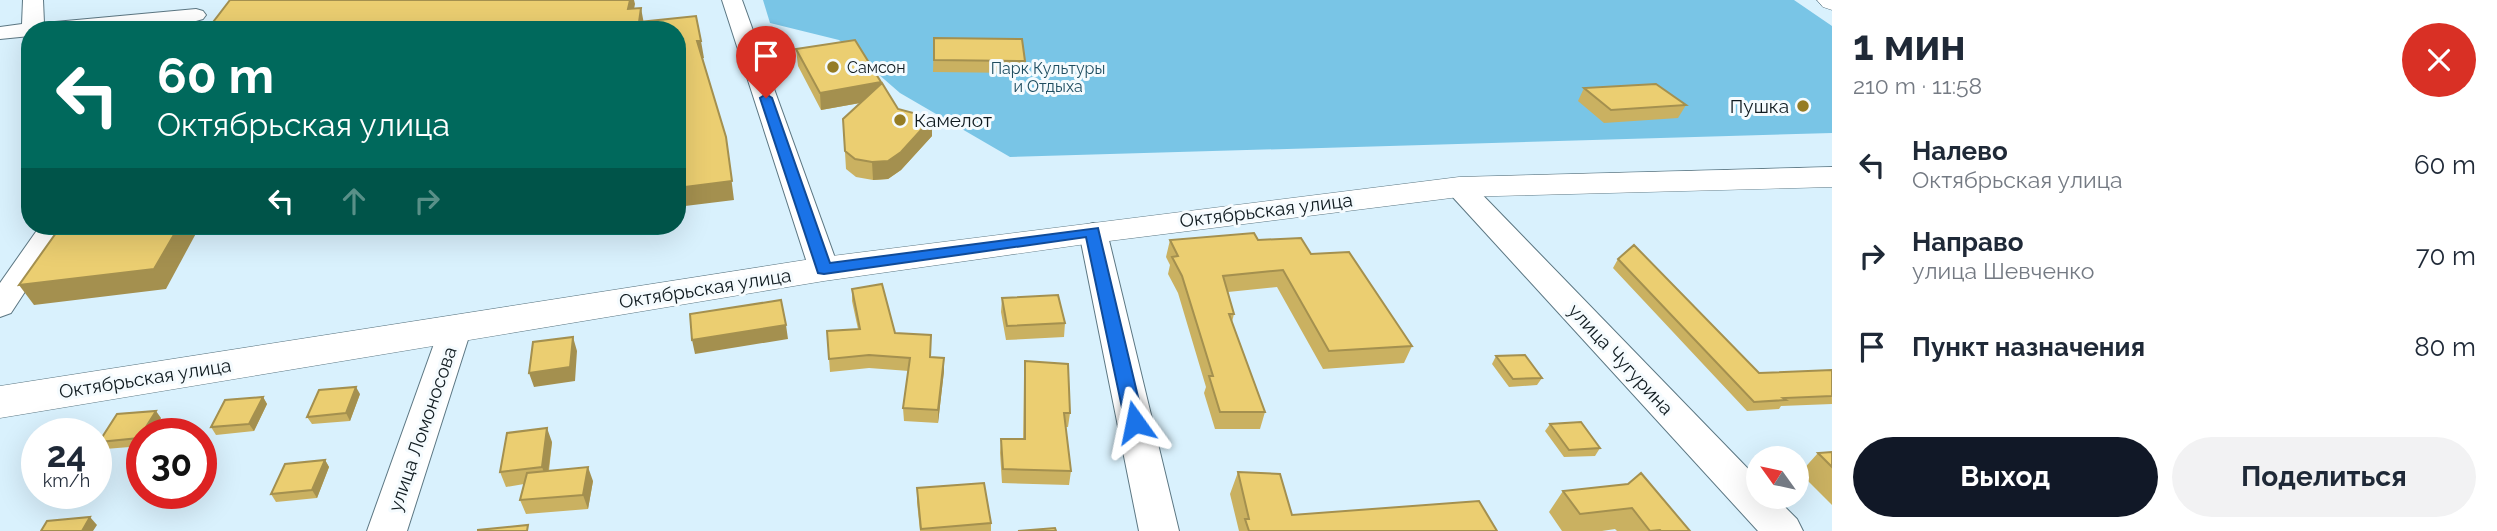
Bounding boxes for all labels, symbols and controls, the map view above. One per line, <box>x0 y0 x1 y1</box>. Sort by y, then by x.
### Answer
text: 1 мин <box>1853 21 1966 70</box>
button: close <box>2402 23 2476 97</box>
pin <box>736 26 796 98</box>
icon: arrive <box>747 37 785 75</box>
text: 60 m <box>157 47 274 104</box>
icon: left <box>42 49 133 140</box>
place label: Самсон <box>847 58 905 77</box>
marker: Самсон <box>825 59 841 75</box>
park label: Парк Культуры и Отдыха <box>991 59 1105 96</box>
text: 210 m · 11:58 <box>1853 72 1982 99</box>
place label: Пушка <box>1730 95 1789 117</box>
marker: Пушка <box>1795 98 1811 114</box>
text: Октябрьская улица <box>157 106 450 143</box>
place label: Камелот <box>914 109 992 131</box>
marker: Камелот <box>892 112 908 128</box>
text: Налево <box>1912 136 2008 166</box>
icon: left <box>1853 146 1891 184</box>
text: 60 m <box>2414 150 2476 180</box>
text: Октябрьская улица <box>1912 166 2123 193</box>
icon: left <box>262 182 300 220</box>
icon: ahead <box>335 182 373 220</box>
icon: right <box>408 182 446 220</box>
street label: Октябрьская улица <box>1178 188 1354 232</box>
text: Направо <box>1912 227 2023 257</box>
icon: right <box>1853 237 1891 275</box>
text: 70 m <box>2416 241 2476 271</box>
text: улица Шевченко <box>1912 257 2094 284</box>
street label: Октябрьская улица <box>617 264 793 312</box>
street label: улица Чугурина <box>1564 299 1678 419</box>
icon: arrive <box>1853 328 1891 366</box>
text: Пункт назначения <box>1912 332 2145 362</box>
text: 80 m <box>2414 332 2476 362</box>
street label: улица Ломоносова <box>383 344 461 514</box>
street label: Октябрьская улица <box>57 354 233 402</box>
position arrow <box>1098 385 1172 459</box>
speed limit sign: 30 <box>126 418 217 509</box>
text: 24 <box>47 434 86 475</box>
button: Выход <box>1853 437 2158 517</box>
button: Поделиться <box>2172 437 2476 517</box>
north arrow <box>1746 446 1810 509</box>
map controls <box>1746 446 1809 509</box>
text: km/h <box>43 470 90 491</box>

